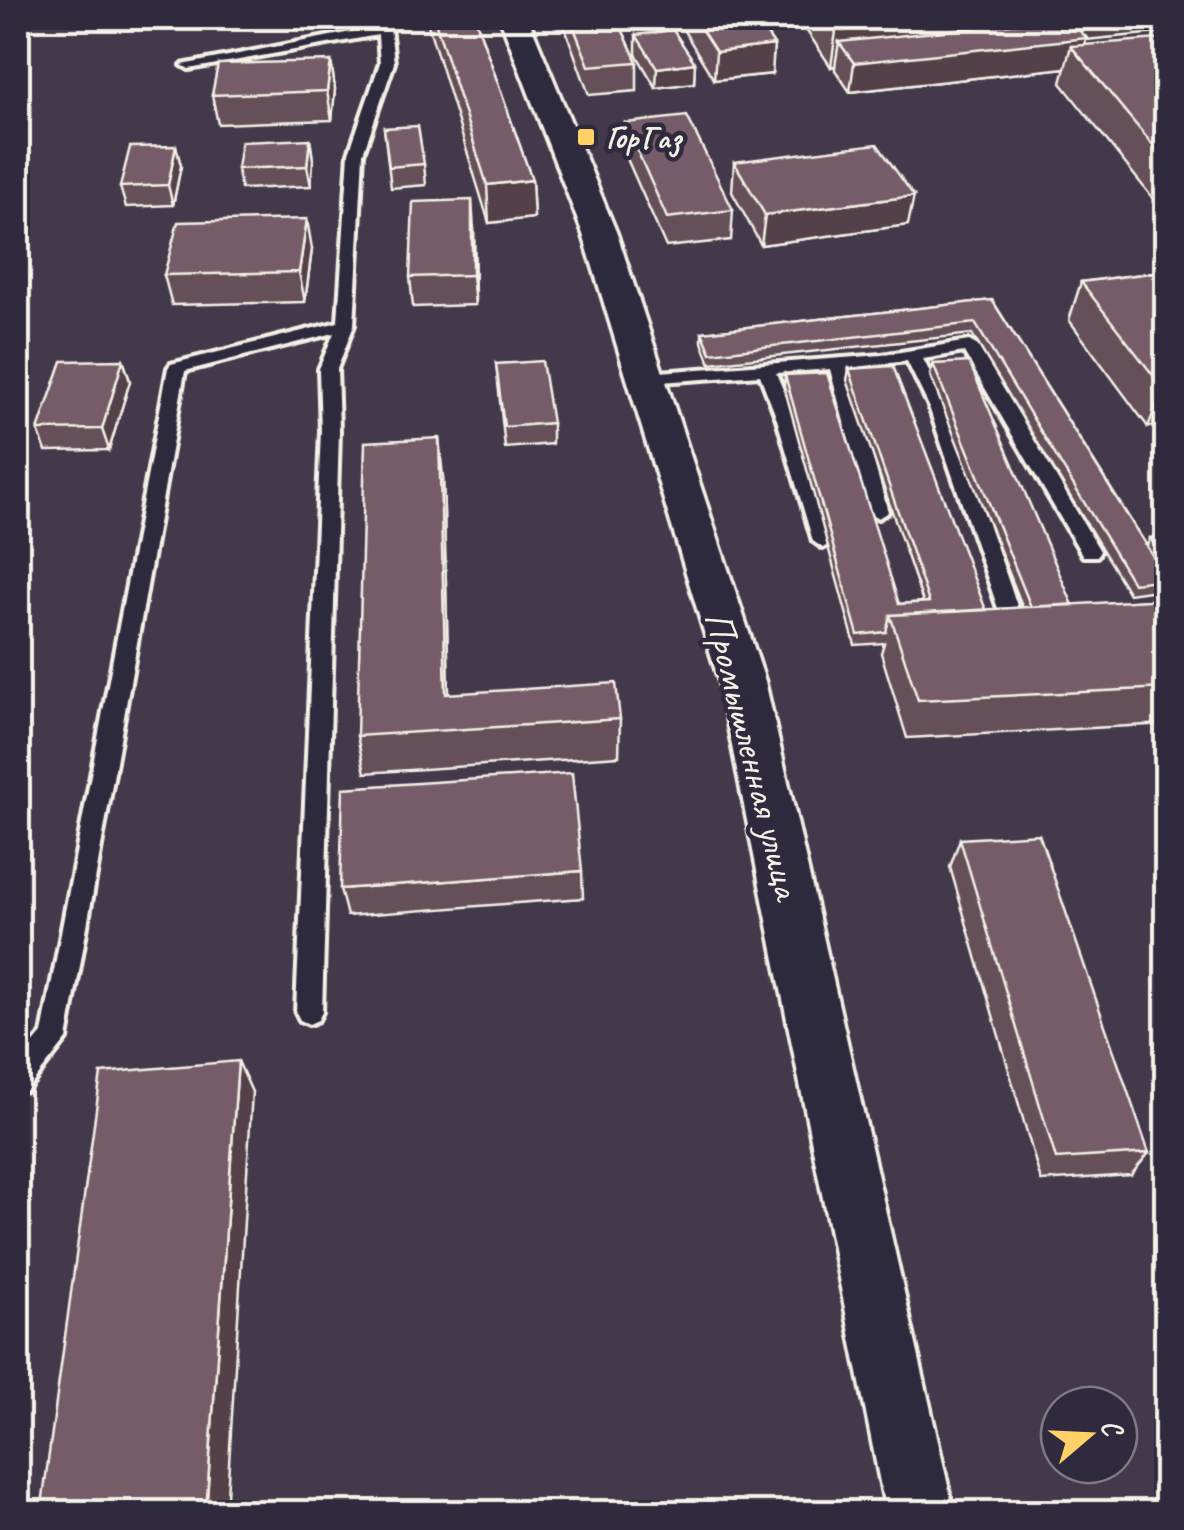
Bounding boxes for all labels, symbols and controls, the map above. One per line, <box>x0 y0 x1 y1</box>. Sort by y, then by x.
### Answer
place label: ГорГаз <box>606 117 684 158</box>
marker: ГорГаз <box>575 126 597 148</box>
street label: Промышленная улица <box>693 606 814 907</box>
north arrow <box>1039 1385 1139 1485</box>
text: С <box>1093 1415 1132 1442</box>

